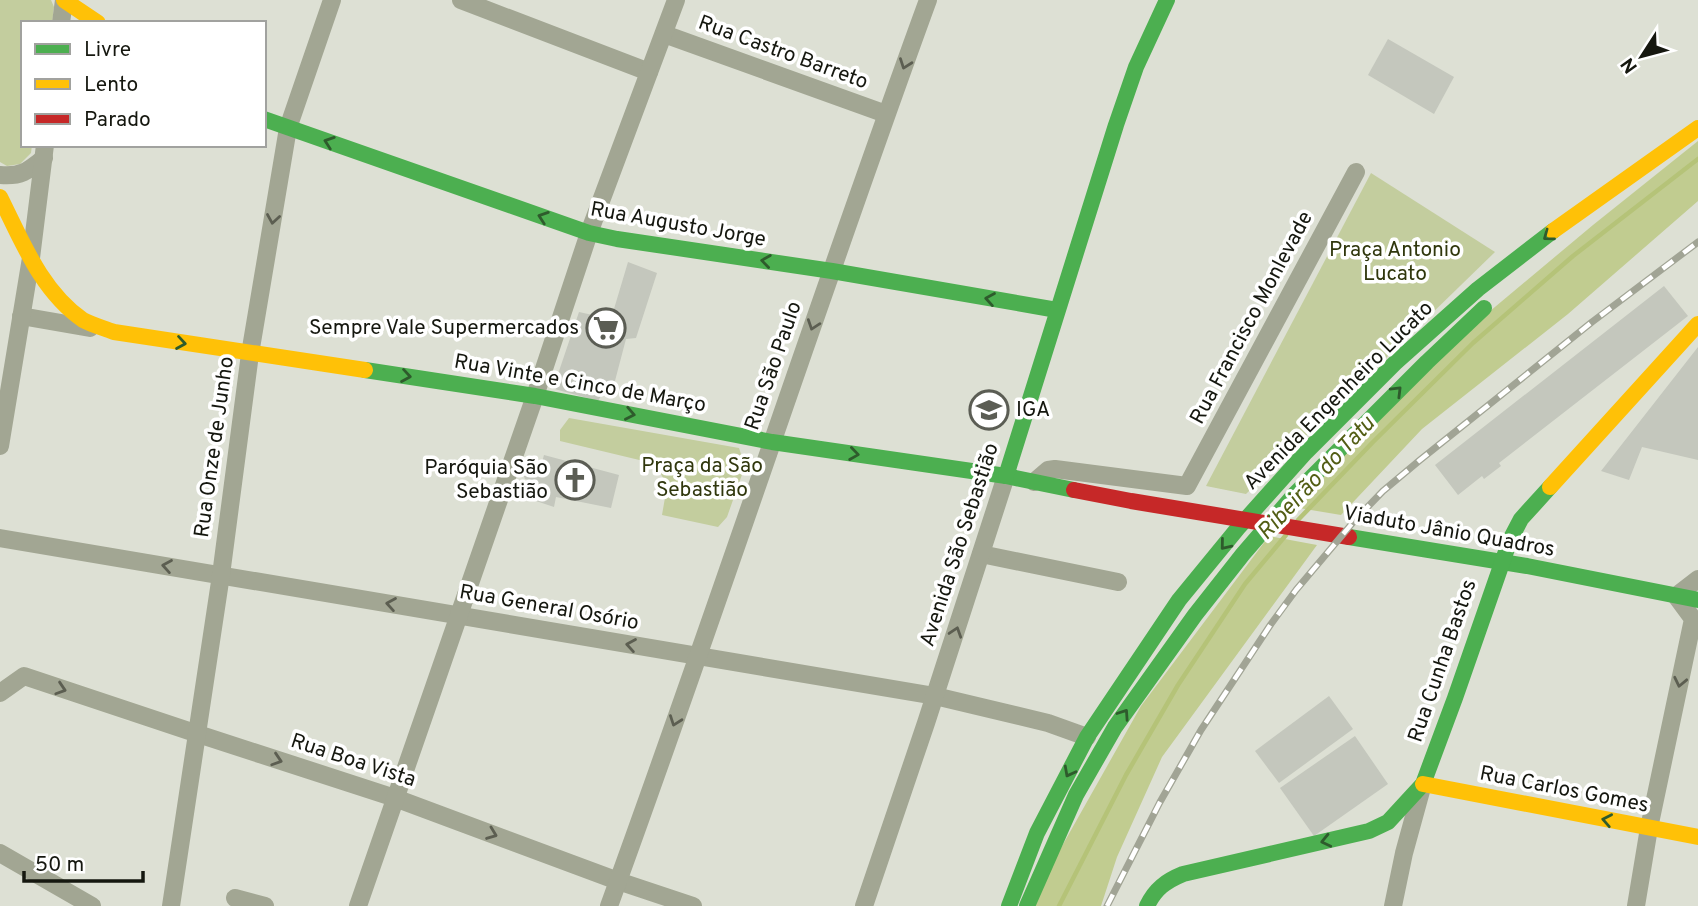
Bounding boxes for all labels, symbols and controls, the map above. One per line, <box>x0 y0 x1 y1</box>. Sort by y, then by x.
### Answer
street label: Rua Castro Barreto <box>694 10 872 96</box>
legend <box>21 21 266 147</box>
north arrow <box>1607 21 1677 91</box>
text: Livre <box>84 37 131 64</box>
text: N <box>1616 52 1644 77</box>
one-way arrow <box>899 58 913 70</box>
text: Lento <box>84 72 138 99</box>
text: Parado <box>84 107 151 134</box>
one-way arrow <box>323 136 335 150</box>
street label: Rua Augusto Jorge <box>588 196 768 254</box>
street label: Rua Francisco Monlevade <box>1184 207 1320 429</box>
one-way arrow <box>538 211 550 225</box>
one-way arrow <box>266 213 281 225</box>
one-way arrow <box>1543 227 1555 240</box>
park label: Praça Antonio Lucato <box>1329 237 1461 288</box>
one-way arrow <box>760 254 772 269</box>
one-way arrow <box>984 292 996 307</box>
street label: Avenida Engenheiro Lucato <box>1239 296 1439 496</box>
street label: Rua São Paulo <box>739 298 809 434</box>
supermarket icon: Sempre Vale Supermercados <box>585 307 627 349</box>
place label: Sempre Vale Supermercados <box>309 315 579 342</box>
one-way arrow <box>807 318 821 330</box>
one-way arrow <box>175 335 187 350</box>
street label: Rua Vinte e Cinco de Março <box>452 349 708 419</box>
street label: Rua Onze de Junho <box>189 355 241 539</box>
one-way arrow <box>400 369 412 384</box>
one-way arrow <box>1388 387 1401 400</box>
school or university icon: IGA <box>968 389 1010 431</box>
place label: IGA <box>1016 397 1050 424</box>
one-way arrow <box>624 406 636 421</box>
water label: Ribeirão do Tatu <box>1252 410 1382 547</box>
street label: Avenida São Sebastião <box>914 440 1006 650</box>
one-way arrow <box>849 446 860 461</box>
park label: Praça da São Sebastião <box>641 453 763 504</box>
place label: Paróquia São Sebastião <box>424 455 548 506</box>
church icon: Paróquia São Sebastião <box>554 459 596 501</box>
street label: Viaduto Jânio Quadros <box>1341 500 1557 564</box>
one-way arrow <box>1220 537 1233 549</box>
one-way arrow <box>161 559 173 574</box>
street label: Rua Cunha Bastos <box>1402 576 1484 746</box>
street label: Rua General Osório <box>457 579 641 637</box>
one-way arrow <box>385 597 397 612</box>
one-way arrow <box>948 626 962 638</box>
one-way arrow <box>625 638 637 653</box>
one-way arrow <box>1674 675 1689 687</box>
one-way arrow <box>55 681 67 695</box>
one-way arrow <box>1116 709 1128 722</box>
one-way arrow <box>670 715 684 727</box>
street label: Rua Boa Vista <box>287 728 419 794</box>
one-way arrow <box>271 752 283 766</box>
street label: Rua Carlos Gomes <box>1477 760 1651 820</box>
one-way arrow <box>1063 765 1077 777</box>
one-way arrow <box>1601 813 1613 828</box>
one-way arrow <box>486 826 498 840</box>
one-way arrow <box>1320 833 1332 848</box>
scale bar <box>24 839 144 883</box>
text: 50 m <box>35 852 84 879</box>

